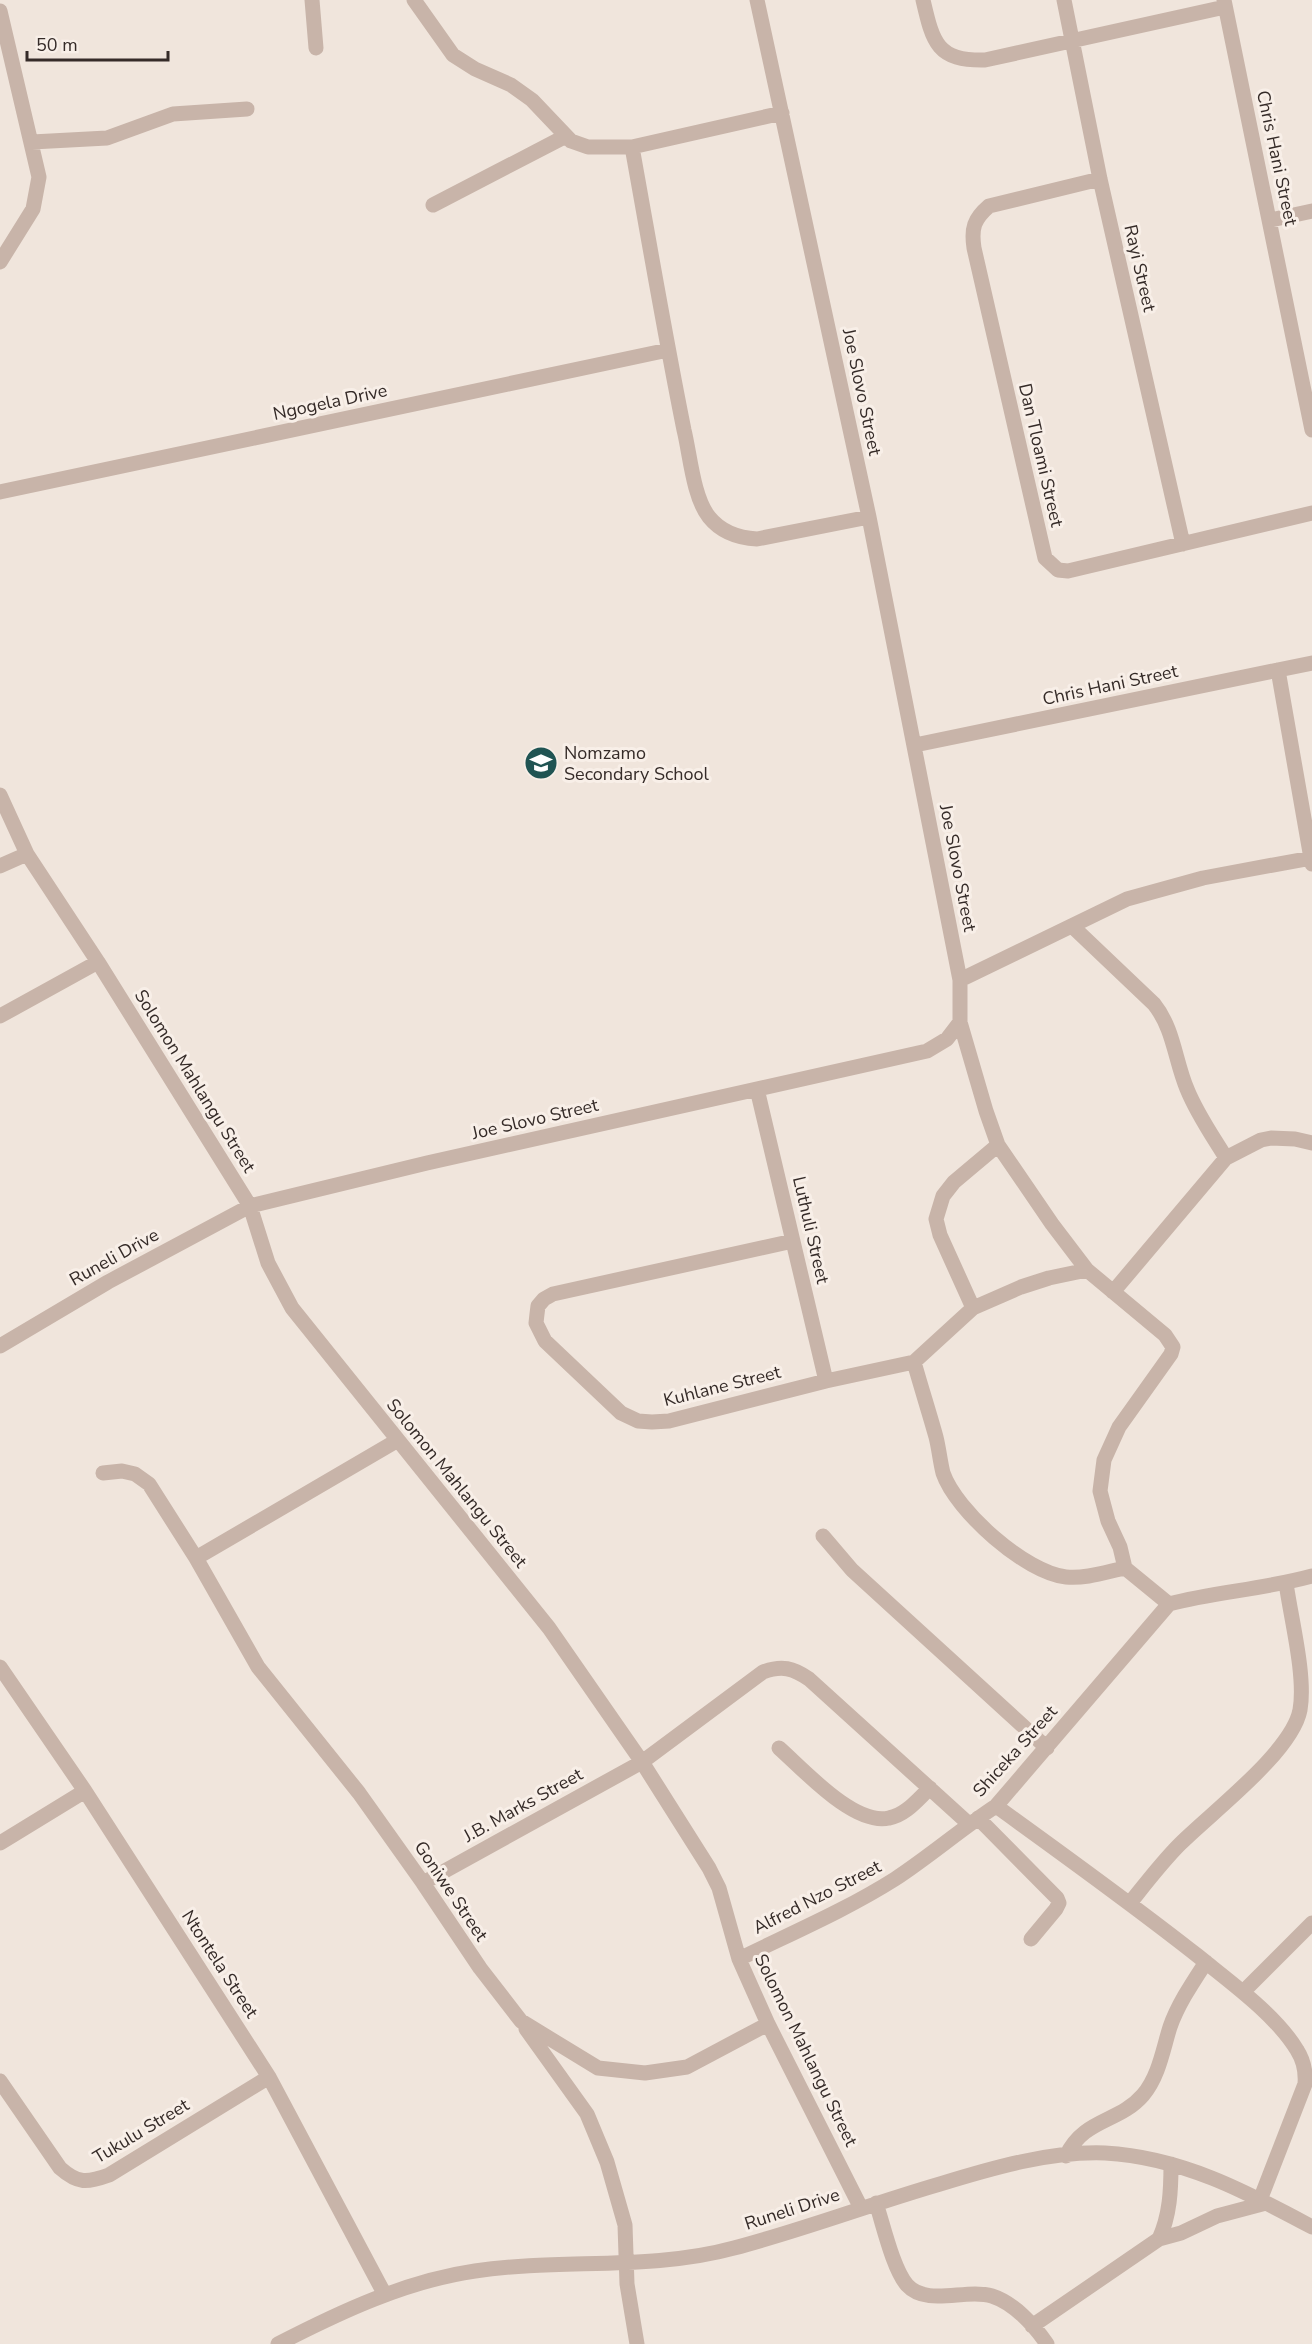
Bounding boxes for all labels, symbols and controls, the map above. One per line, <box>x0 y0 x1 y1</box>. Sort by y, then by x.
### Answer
scale bar <box>27 24 168 62</box>
text: 50 m <box>36 33 78 57</box>
street label: Chris Hani Street <box>1251 88 1303 228</box>
street label: Rayi Street <box>1118 222 1162 315</box>
street label: Joe Slovo Street <box>837 325 887 458</box>
street label: Ngogela Drive <box>271 378 389 426</box>
street label: Dan Tloami Street <box>1013 381 1069 530</box>
street label: Chris Hani Street <box>1040 659 1180 711</box>
place label: Nomzamo Secondary School <box>564 741 710 786</box>
school or university icon: Nomzamo Secondary School <box>523 745 559 781</box>
street label: Joe Slovo Street <box>934 801 982 934</box>
street label: Solomon Mahlangu Street <box>129 985 262 1178</box>
street label: Joe Slovo Street <box>468 1093 601 1145</box>
street label: Luthuli Street <box>787 1174 835 1287</box>
street label: Runeli Drive <box>65 1223 163 1291</box>
street label: Kuhlane Street <box>661 1360 784 1412</box>
street label: Solomon Mahlangu Street <box>381 1393 533 1573</box>
street label: Shiceka Street <box>967 1700 1063 1802</box>
street label: J.B. Marks Street <box>458 1762 588 1848</box>
street label: Goniwe Street <box>409 1836 494 1946</box>
street label: Alfred Nzo Street <box>749 1854 886 1940</box>
street label: Ntontela Street <box>176 1905 264 2023</box>
street label: Solomon Mahlangu Street <box>749 1950 863 2151</box>
street label: Tukulu Street <box>89 2093 194 2169</box>
street label: Runeli Drive <box>741 2182 843 2236</box>

